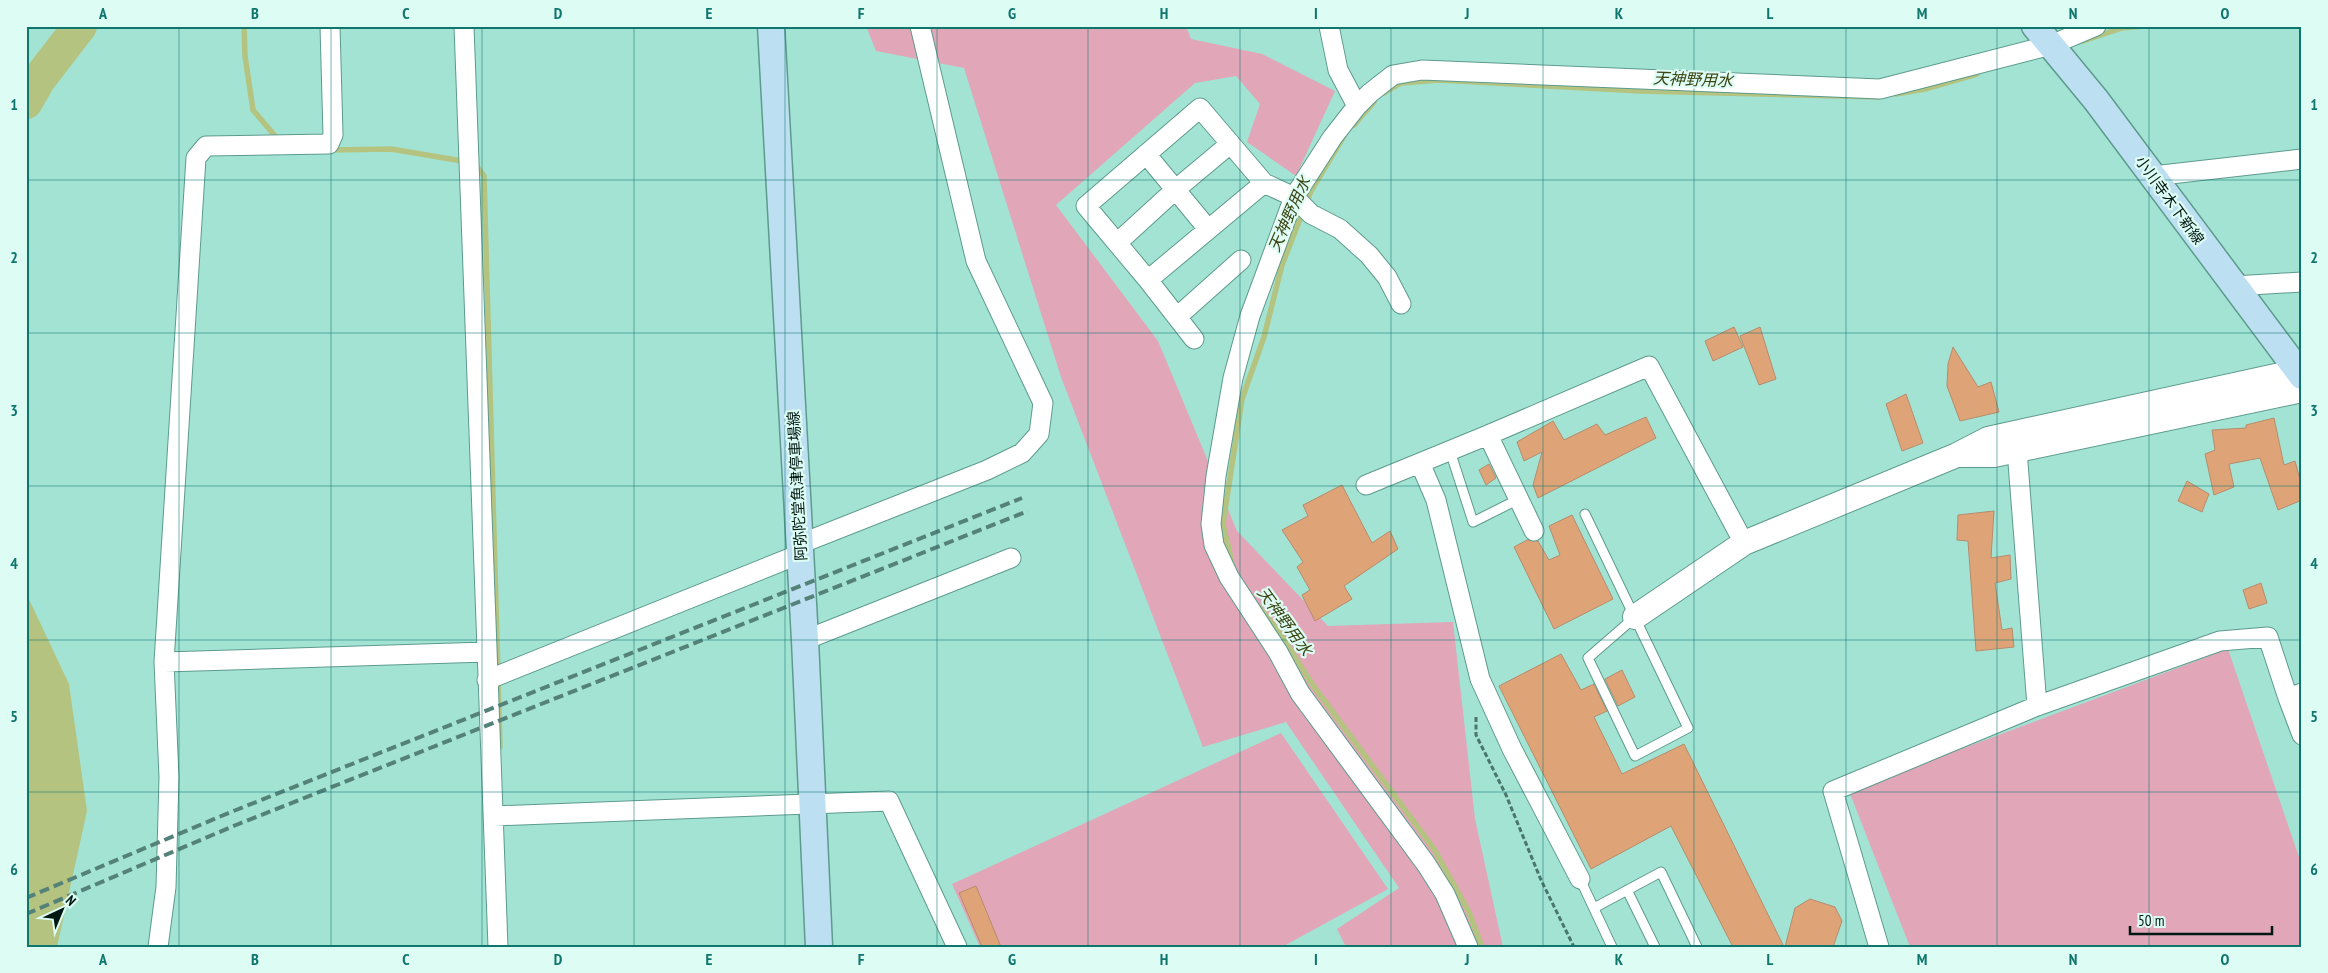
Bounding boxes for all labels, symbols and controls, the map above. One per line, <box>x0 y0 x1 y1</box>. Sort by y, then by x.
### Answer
text: A <box>98 3 108 23</box>
text: B <box>251 3 259 23</box>
text: C <box>402 3 410 23</box>
text: D <box>554 3 563 23</box>
text: E <box>706 3 713 23</box>
text: F <box>858 3 865 23</box>
text: G <box>1008 3 1016 23</box>
text: H <box>1160 3 1168 23</box>
text: I <box>1314 3 1318 23</box>
text: J <box>1464 3 1469 23</box>
text: K <box>1615 3 1624 23</box>
text: L <box>1767 3 1774 23</box>
text: M <box>1917 3 1927 23</box>
text: N <box>2069 3 2077 23</box>
text: O <box>2221 3 2230 23</box>
water label: 天神野用水 <box>1653 68 1735 90</box>
text: 1 <box>10 94 18 114</box>
text: 1 <box>2310 94 2318 114</box>
street label: 小川寺木下新線 <box>2131 152 2209 248</box>
water label: 天神野用水 <box>1264 172 1315 255</box>
text: 2 <box>10 247 18 267</box>
text: 2 <box>2310 247 2318 267</box>
text: 3 <box>10 400 18 420</box>
text: 3 <box>2310 400 2318 420</box>
street label: 阿弥陀堂魚津停車場線 <box>784 411 810 561</box>
text: 4 <box>10 553 18 573</box>
text: 4 <box>2310 553 2318 573</box>
water label: 天神野用水 <box>1253 583 1318 661</box>
text: 5 <box>10 706 18 726</box>
text: 5 <box>2310 706 2318 726</box>
text: 6 <box>10 859 18 879</box>
text: 6 <box>2310 859 2318 879</box>
north arrow <box>38 886 88 936</box>
text: N <box>62 892 80 910</box>
scale bar <box>2130 903 2273 935</box>
text: 50 m <box>2138 911 2164 930</box>
text: A <box>98 949 108 969</box>
text: B <box>251 949 259 969</box>
text: C <box>402 949 410 969</box>
text: D <box>554 949 563 969</box>
text: E <box>706 949 713 969</box>
text: F <box>858 949 865 969</box>
text: G <box>1008 949 1016 969</box>
text: H <box>1160 949 1168 969</box>
text: I <box>1314 949 1318 969</box>
text: J <box>1464 949 1469 969</box>
text: K <box>1615 949 1624 969</box>
text: L <box>1767 949 1774 969</box>
text: M <box>1917 949 1927 969</box>
text: N <box>2069 949 2077 969</box>
text: O <box>2221 949 2230 969</box>

